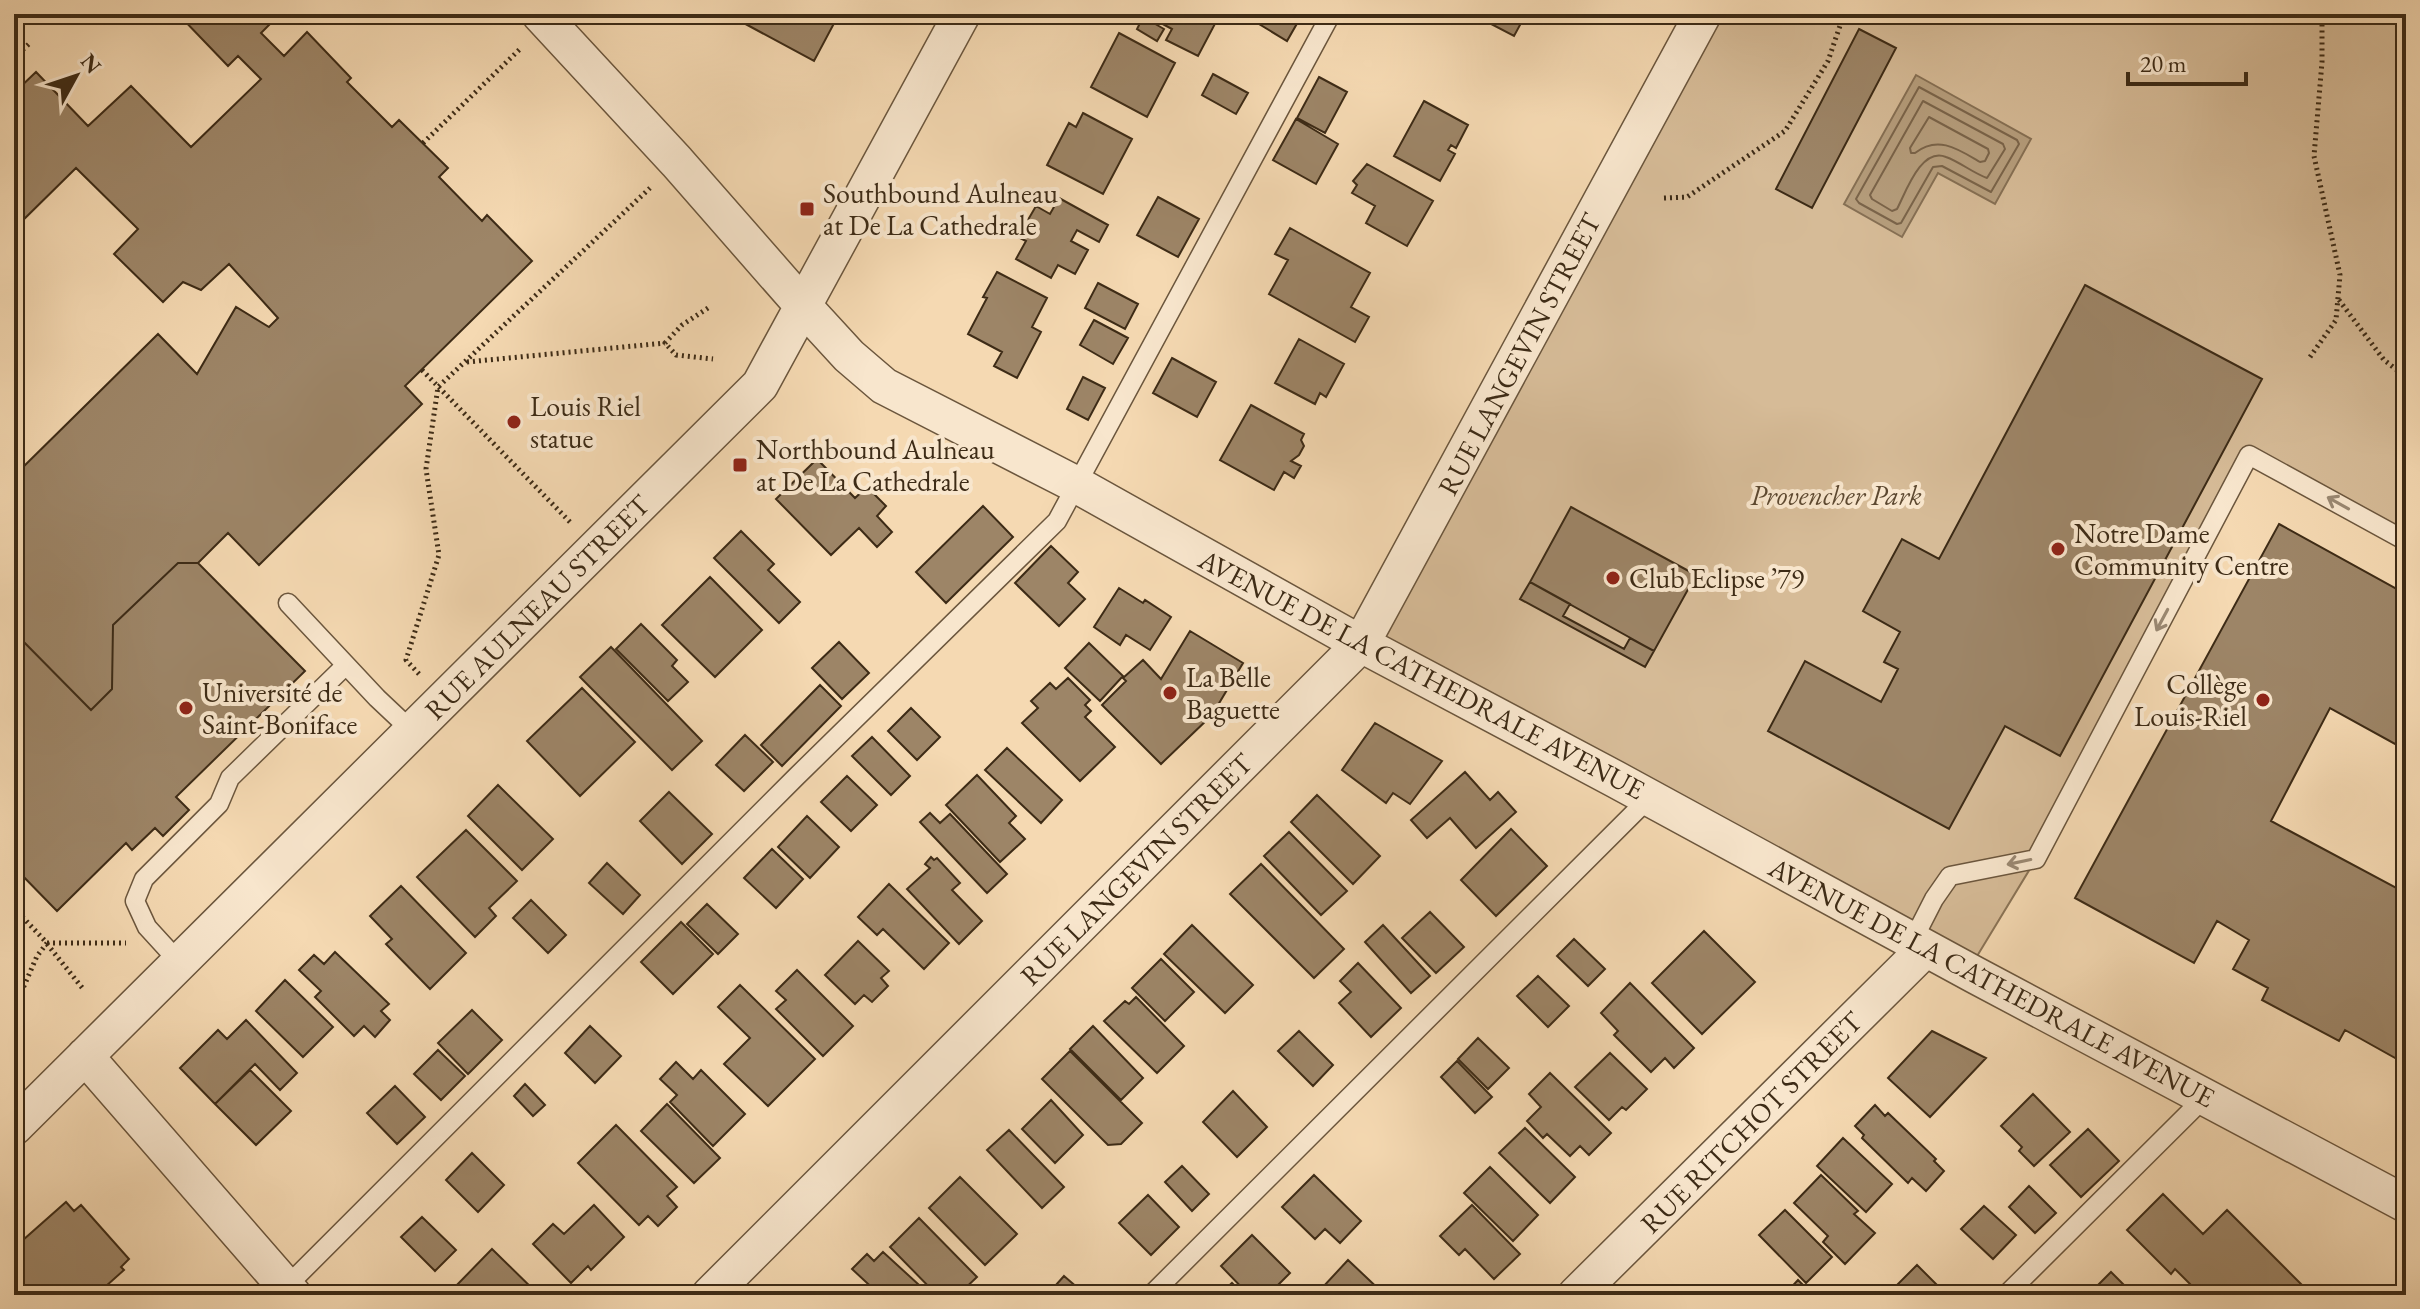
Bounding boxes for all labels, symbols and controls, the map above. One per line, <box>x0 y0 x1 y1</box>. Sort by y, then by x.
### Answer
north arrow <box>36 36 116 116</box>
scale bar <box>2128 36 2246 86</box>
text: N <box>74 47 108 80</box>
text: 20 m <box>2140 48 2187 79</box>
place label: Southbound Aulneau at De La Cathedrale <box>823 175 1058 243</box>
marker: Southbound Aulneau at De La Cathedrale <box>798 200 816 218</box>
street label: RUE LANGEVIN STREET <box>1429 207 1609 501</box>
place label: Louis Riel statue <box>530 388 641 456</box>
marker: Louis Riel statue <box>505 413 523 431</box>
place label: Northbound Aulneau at De La Cathedrale <box>756 431 995 499</box>
marker: Northbound Aulneau at De La Cathedrale <box>731 456 749 474</box>
park label: Provencher Park <box>1750 477 1922 513</box>
street label: RUE AULNEAU STREET <box>417 487 657 727</box>
one-way arrow <box>2327 495 2350 511</box>
place label: Notre Dame Community Centre <box>2074 515 2289 583</box>
street label: AVENUE DE LA CATHEDRALE AVENUE <box>1192 540 1651 807</box>
marker: Notre Dame Community Centre <box>2049 540 2067 558</box>
place label: Club Eclipse ’79 <box>1629 560 1804 596</box>
marker: Club Eclipse ’79 <box>1604 569 1622 587</box>
one-way arrow <box>2153 607 2169 631</box>
place label: La Belle Baguette <box>1186 659 1280 727</box>
place label: Collège Louis-Riel <box>2134 666 2247 734</box>
place label: Université de Saint-Boniface <box>202 674 357 742</box>
marker: La Belle Baguette <box>1161 684 1179 702</box>
marker: Collège Louis-Riel <box>2254 691 2272 709</box>
marker: Université de Saint-Boniface <box>177 699 195 717</box>
street label: RUE LANGEVIN STREET <box>1012 745 1260 993</box>
street label: AVENUE DE LA CATHEDRALE AVENUE <box>1762 848 2221 1115</box>
one-way arrow <box>2006 855 2032 870</box>
street label: RUE RITCHOT STREET <box>1632 1003 1870 1241</box>

